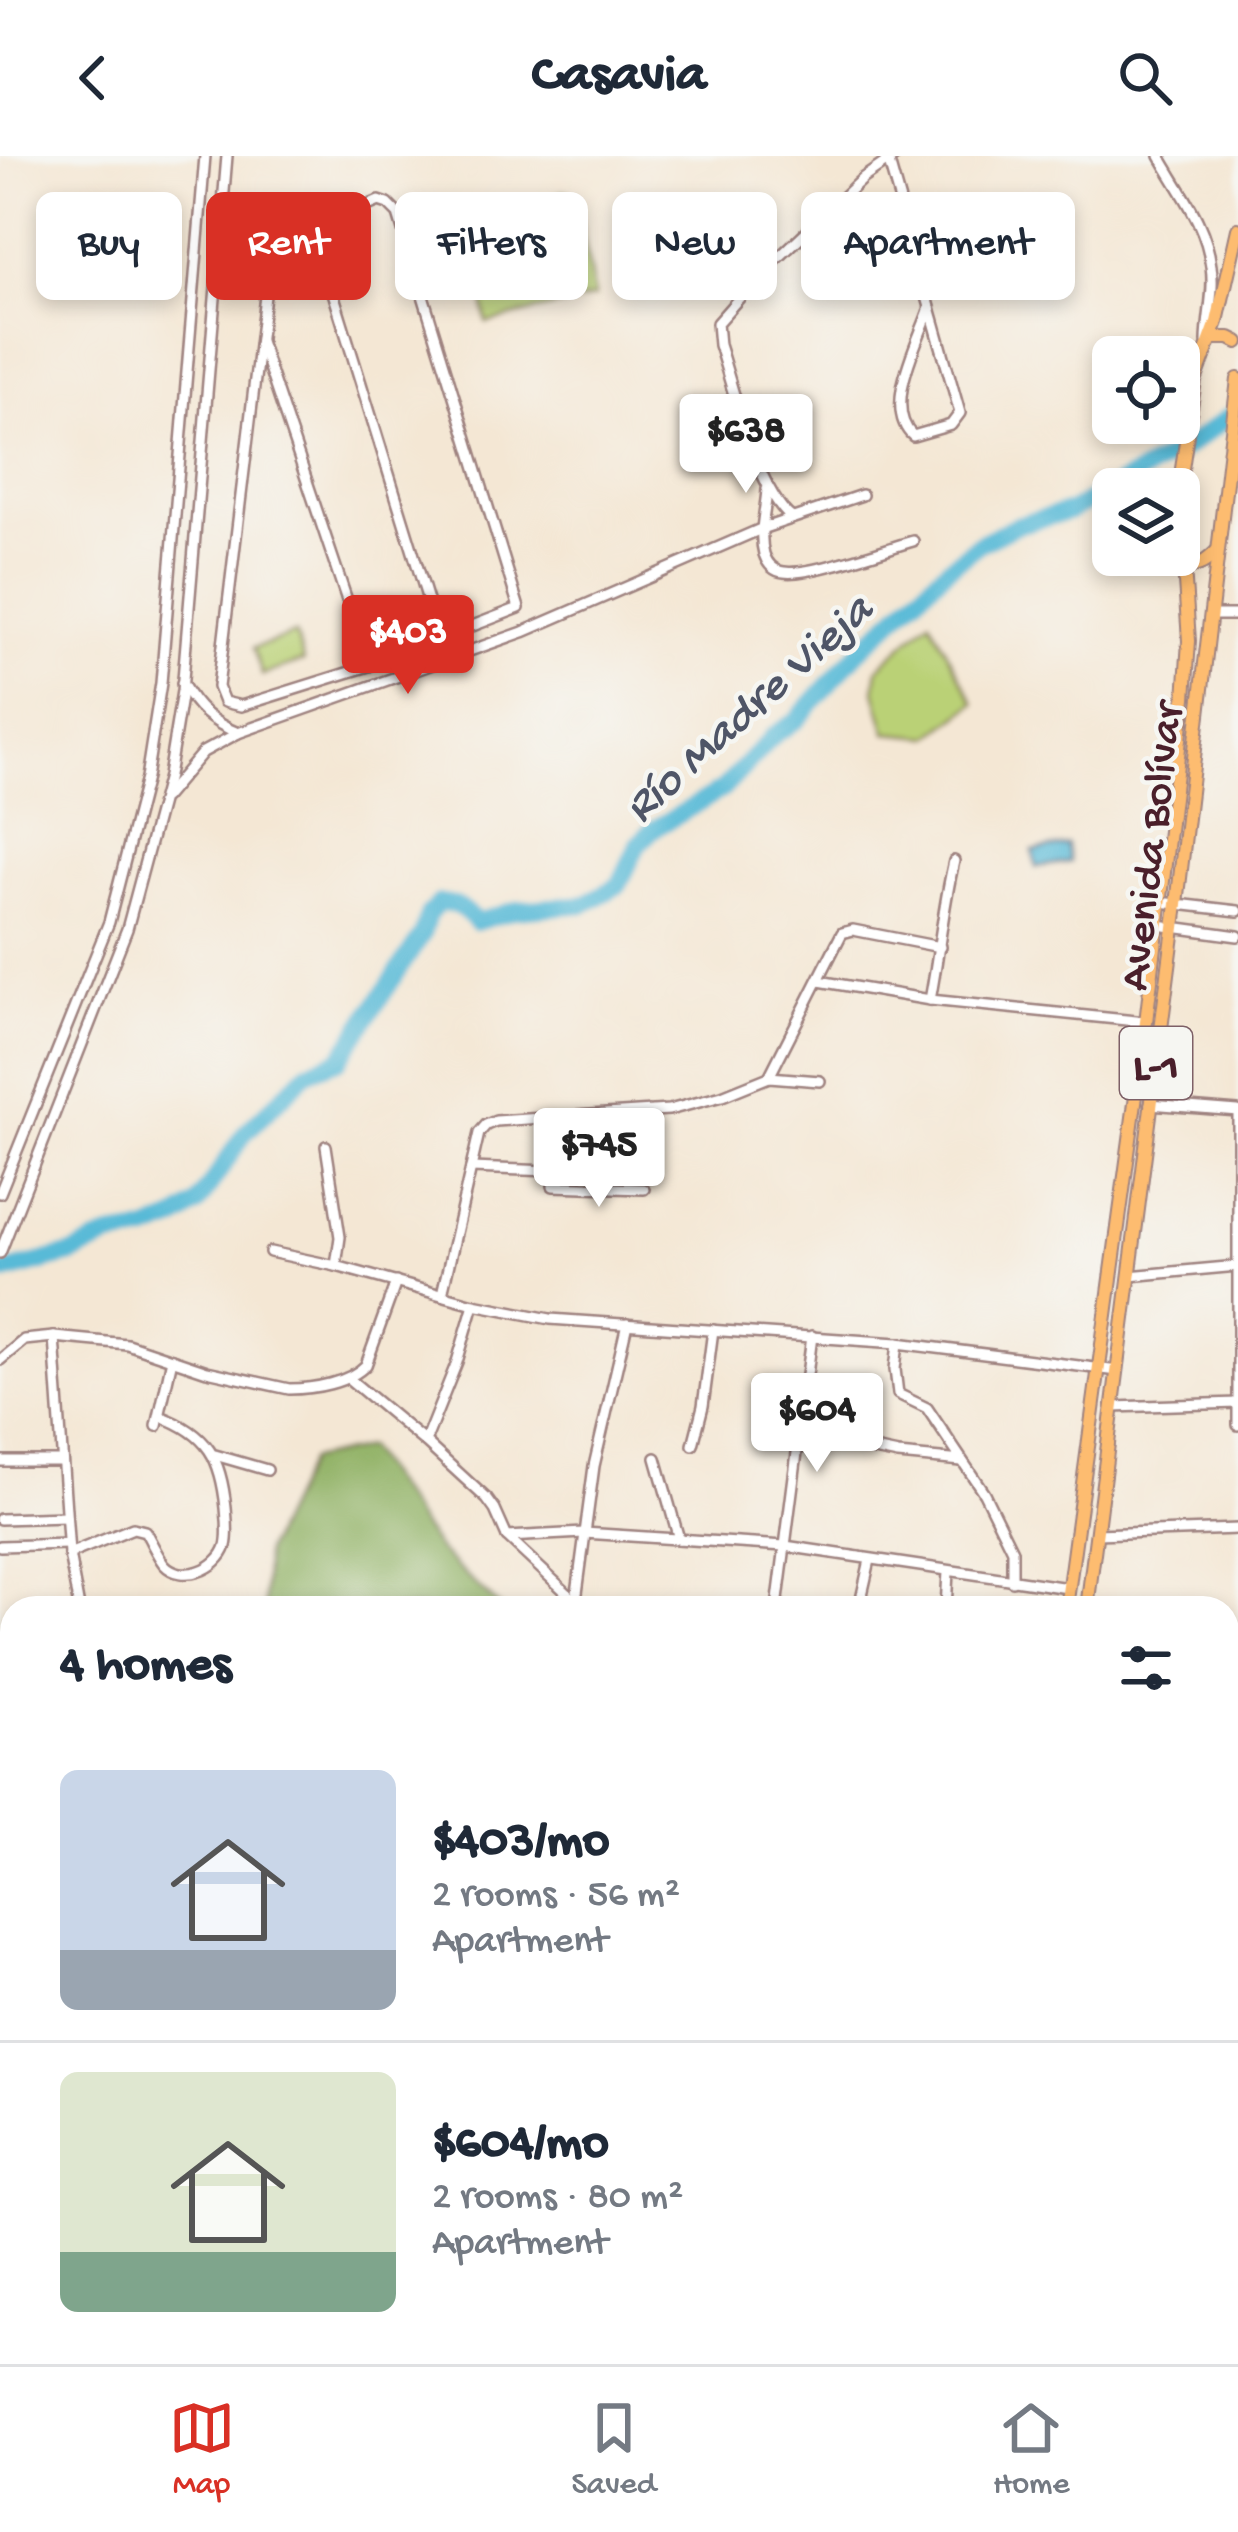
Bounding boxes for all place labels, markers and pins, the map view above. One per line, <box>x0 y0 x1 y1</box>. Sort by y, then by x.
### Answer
pin: $638 <box>675 394 817 496</box>
pin: $403 <box>337 595 479 697</box>
pin: $745 <box>528 1108 670 1210</box>
pin: $604 <box>746 1373 888 1475</box>

